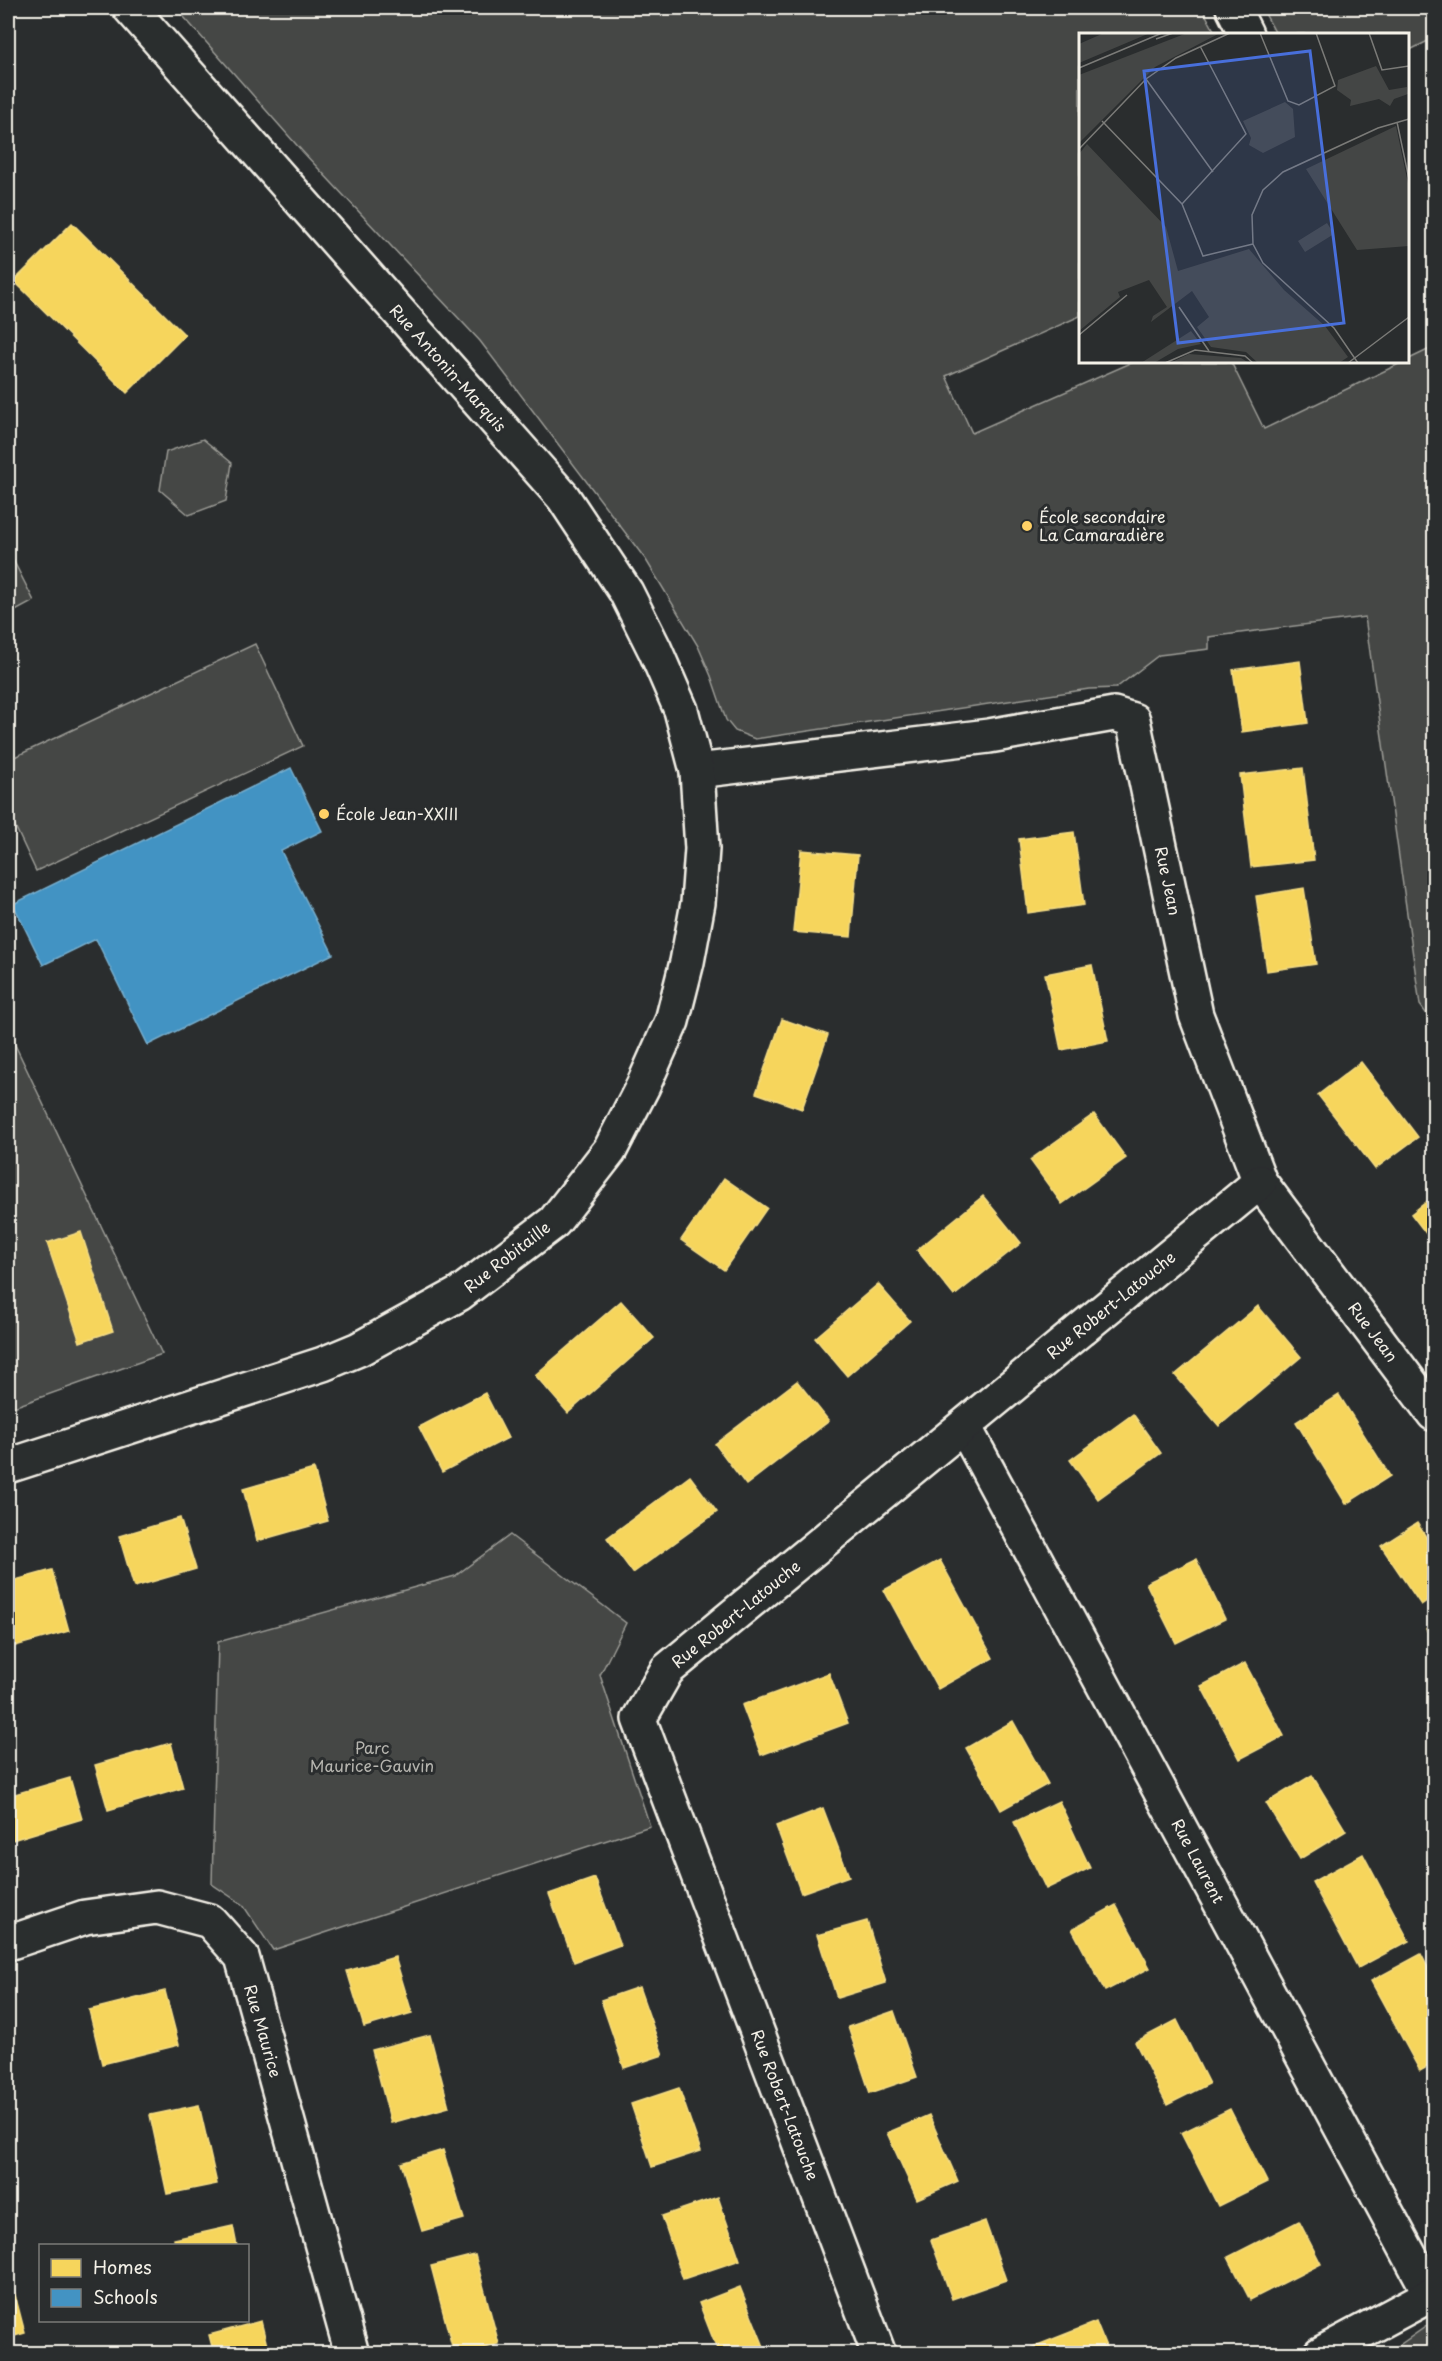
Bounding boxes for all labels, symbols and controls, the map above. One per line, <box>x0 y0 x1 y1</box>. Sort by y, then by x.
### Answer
inset map <box>1079 33 1409 363</box>
street label: Rue Antonin-Marquis <box>385 298 513 436</box>
place label: École secondaire La Camaradière <box>1039 504 1166 546</box>
marker: École secondaire La Camaradière <box>1020 519 1034 533</box>
place label: École Jean-XXIII <box>336 801 458 825</box>
marker: École Jean-XXIII <box>317 807 331 821</box>
street label: Rue Jean <box>1150 844 1188 917</box>
street label: Rue Robitaille <box>458 1215 555 1298</box>
street label: Rue Robert-Latouche <box>1041 1245 1180 1364</box>
street label: Rue Jean <box>1343 1296 1404 1367</box>
street label: Rue Robert-Latouche <box>666 1554 805 1673</box>
park label: Parc Maurice-Gauvin <box>310 1735 434 1777</box>
street label: Rue Laurent <box>1167 1814 1231 1907</box>
street label: Rue Maurice <box>239 1981 289 2080</box>
street label: Rue Robert-Latouche <box>746 2026 826 2184</box>
legend <box>39 2244 249 2322</box>
text: Homes <box>93 2253 151 2280</box>
text: Schools <box>93 2283 158 2310</box>

